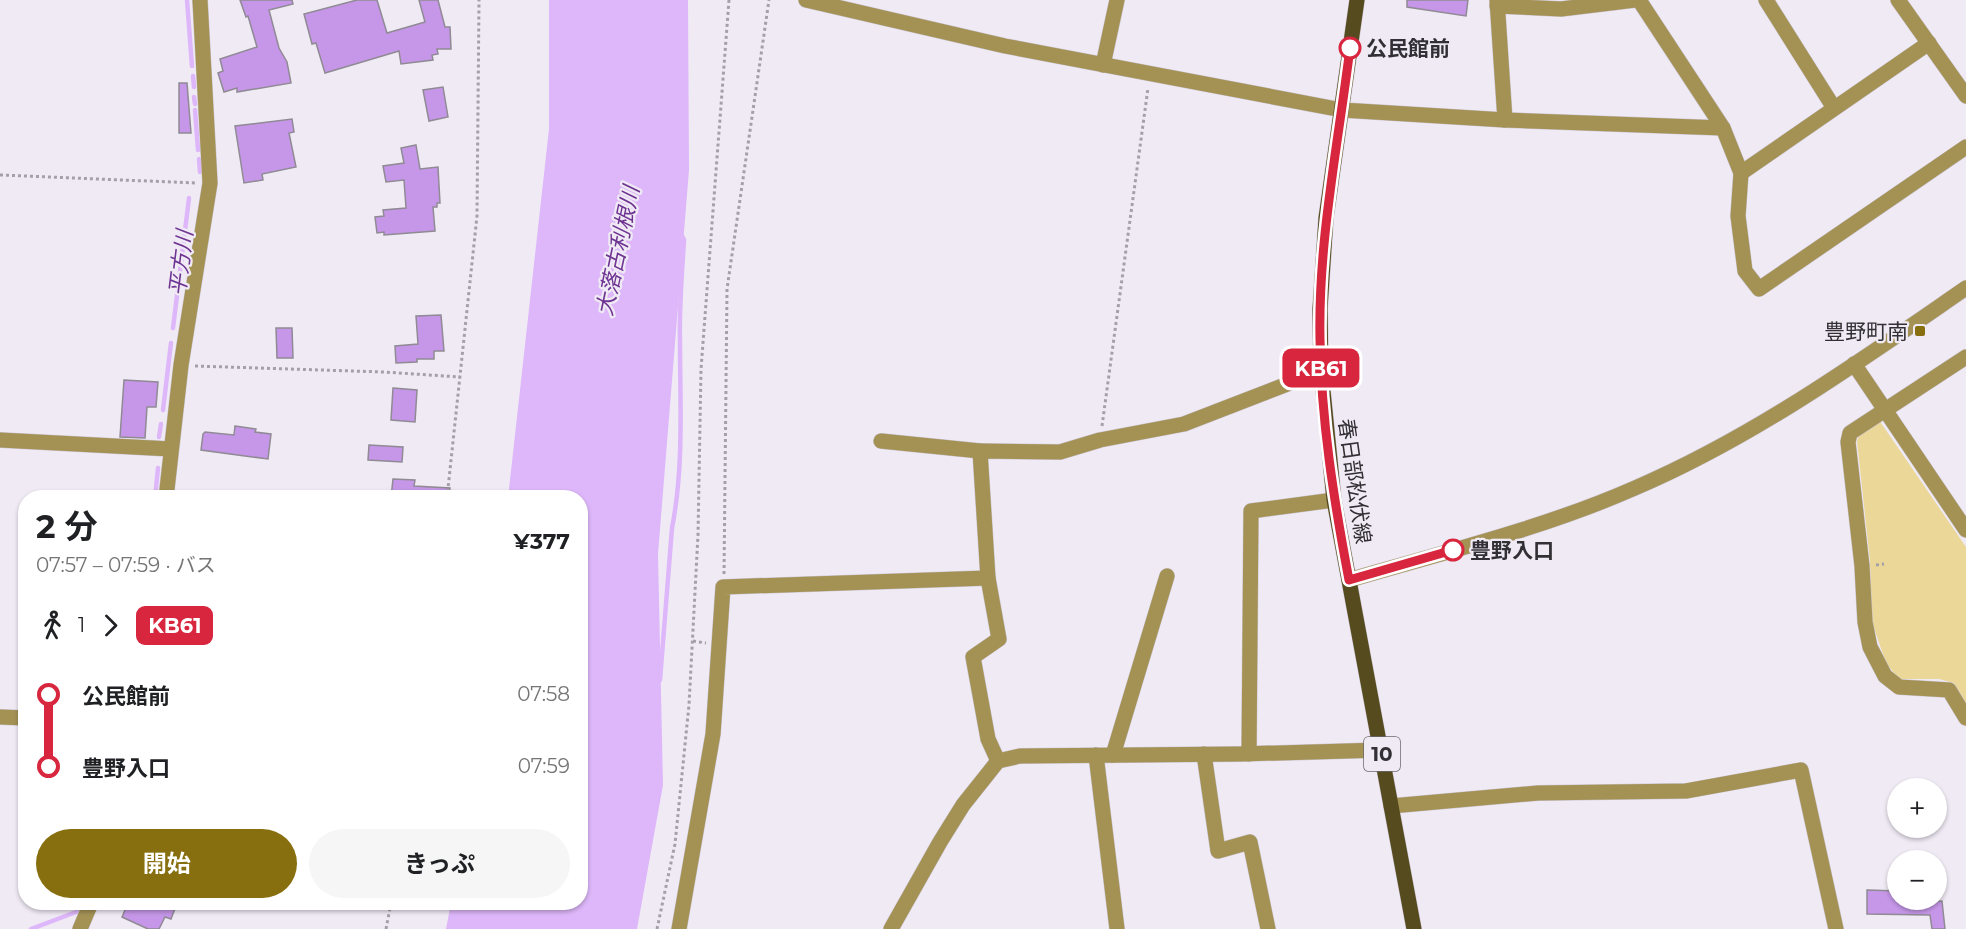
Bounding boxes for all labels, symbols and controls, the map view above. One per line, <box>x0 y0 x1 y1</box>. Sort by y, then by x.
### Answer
place label: 公民館前 <box>1366 36 1450 61</box>
marker: 公民館前 <box>1339 37 1361 59</box>
water label: 大落古利根川 <box>591 182 645 318</box>
water label: 平方川 <box>164 227 199 297</box>
place label: 豊野町南 <box>1824 319 1908 344</box>
marker: 豊野町南 <box>1913 324 1927 338</box>
line badge: KB61 <box>1279 348 1363 388</box>
text: KB61 <box>1294 356 1348 381</box>
street label: 春日部松伏線 <box>1334 417 1376 545</box>
text: 2 分 <box>36 506 98 546</box>
text: ¥377 <box>513 528 570 555</box>
place label: 豊野入口 <box>1470 538 1554 563</box>
marker: 豊野入口 <box>1442 539 1464 561</box>
text: 07:57 – 07:59 · バス <box>36 553 216 577</box>
icon: walk <box>36 609 69 642</box>
icon: forward <box>94 609 127 642</box>
text: 1 <box>78 613 85 637</box>
text: KB61 <box>148 613 201 638</box>
text: 07:58 <box>517 682 570 706</box>
text: 公民館前 <box>82 683 170 710</box>
road number: 10 <box>1364 737 1400 771</box>
text: 07:59 <box>518 754 570 778</box>
text: 豊野入口 <box>82 755 170 782</box>
map controls <box>1887 778 1947 910</box>
button: + <box>1887 778 1947 838</box>
button: 開始 <box>36 829 297 898</box>
button: きっぷ <box>309 829 570 898</box>
button: − <box>1887 850 1947 910</box>

